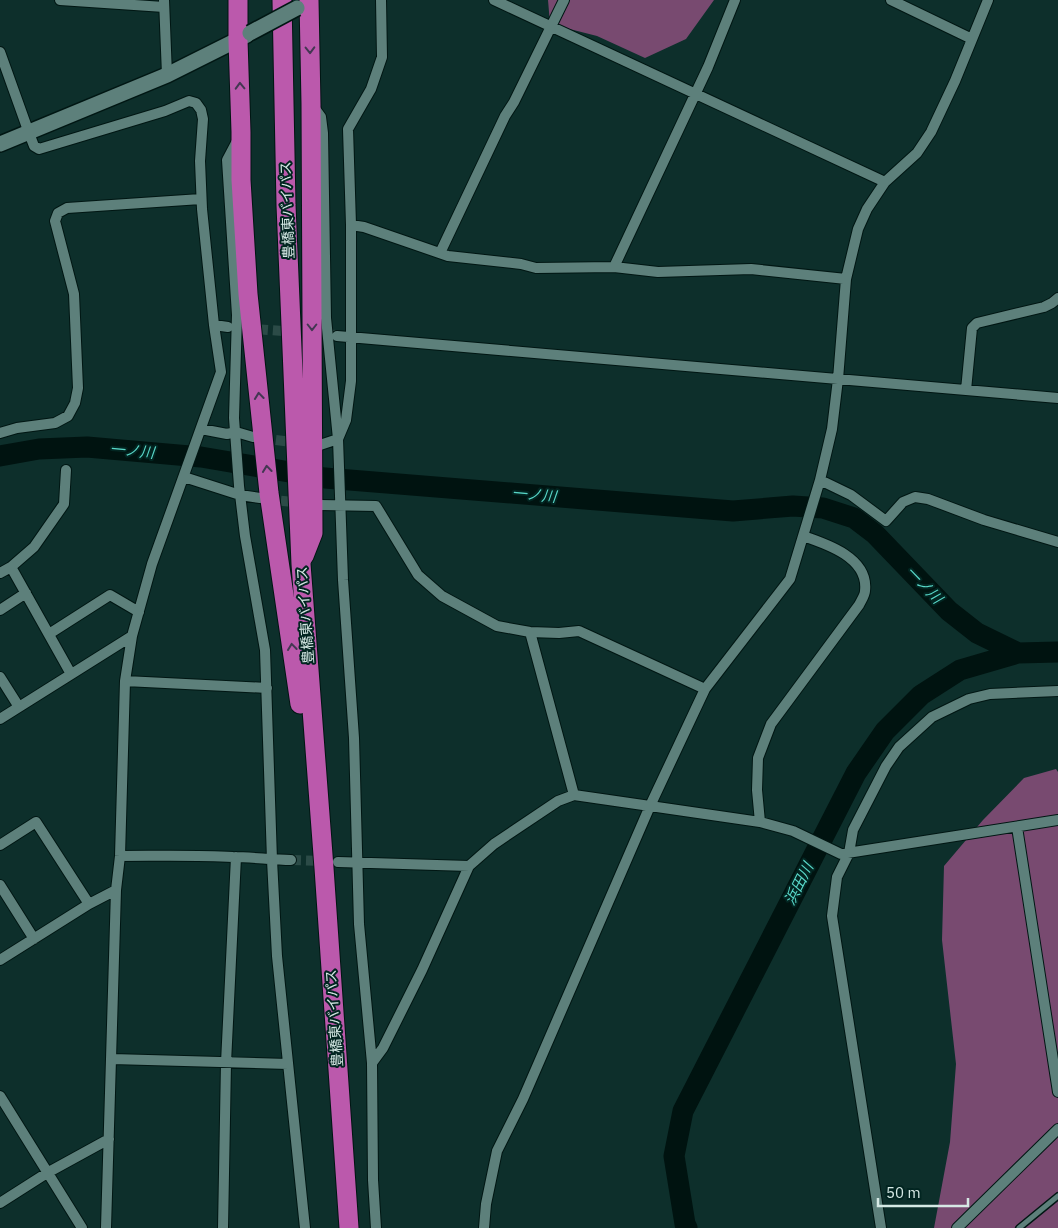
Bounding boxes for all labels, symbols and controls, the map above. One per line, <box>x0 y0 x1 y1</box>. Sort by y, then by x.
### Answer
one-way arrow <box>305 46 315 54</box>
one-way arrow <box>234 81 245 89</box>
street label: 豊橋東バイパス <box>276 161 298 259</box>
one-way arrow <box>307 324 317 332</box>
one-way arrow <box>254 392 265 400</box>
water label: 一ノ川 <box>109 439 157 462</box>
one-way arrow <box>262 465 273 473</box>
water label: 一ノ川 <box>511 483 559 506</box>
water label: 一ノ川 <box>902 562 948 609</box>
street label: 豊橋東バイパス <box>293 566 317 664</box>
one-way arrow <box>288 642 298 651</box>
water label: 浜田川 <box>780 858 818 908</box>
street label: 豊橋東バイパス <box>322 969 346 1067</box>
scale bar <box>878 1176 968 1208</box>
text: 50 m <box>886 1183 921 1202</box>

